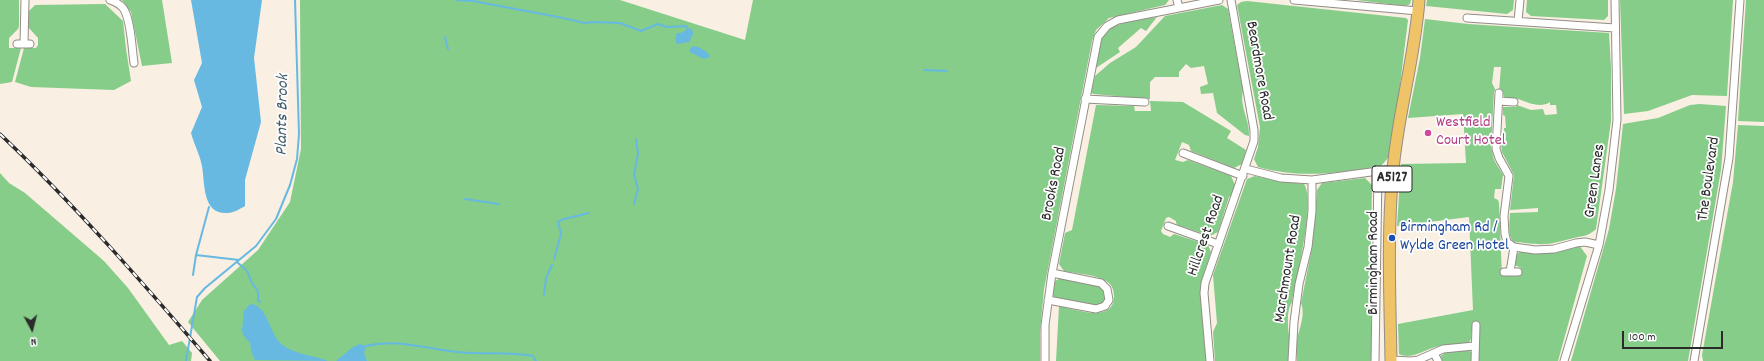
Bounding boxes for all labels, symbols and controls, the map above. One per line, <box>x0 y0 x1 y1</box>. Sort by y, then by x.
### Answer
street label: Beardmore Road <box>1240 20 1276 122</box>
water label: Plants Brook <box>273 74 295 156</box>
place label: Westfield Court Hotel <box>1436 114 1505 152</box>
marker: Westfield Court Hotel <box>1423 128 1433 138</box>
street label: The Boulevard <box>1695 136 1725 222</box>
street label: Green Lanes <box>1581 143 1611 219</box>
street label: Brooks Road <box>1038 146 1072 222</box>
road number: A5127 <box>1372 166 1412 192</box>
street label: Hillcrest Road <box>1184 193 1230 279</box>
street label: Birmingham Road <box>1365 211 1385 315</box>
street label: Marchmount Road <box>1271 214 1307 324</box>
place label: Birmingham Rd / Wylde Green Hotel <box>1400 219 1509 257</box>
marker: Birmingham Rd / Wylde Green Hotel <box>1387 233 1397 243</box>
north arrow <box>12 309 52 349</box>
scale bar <box>1624 323 1725 349</box>
text: 100 m <box>1629 329 1656 346</box>
text: N <box>30 333 37 349</box>

